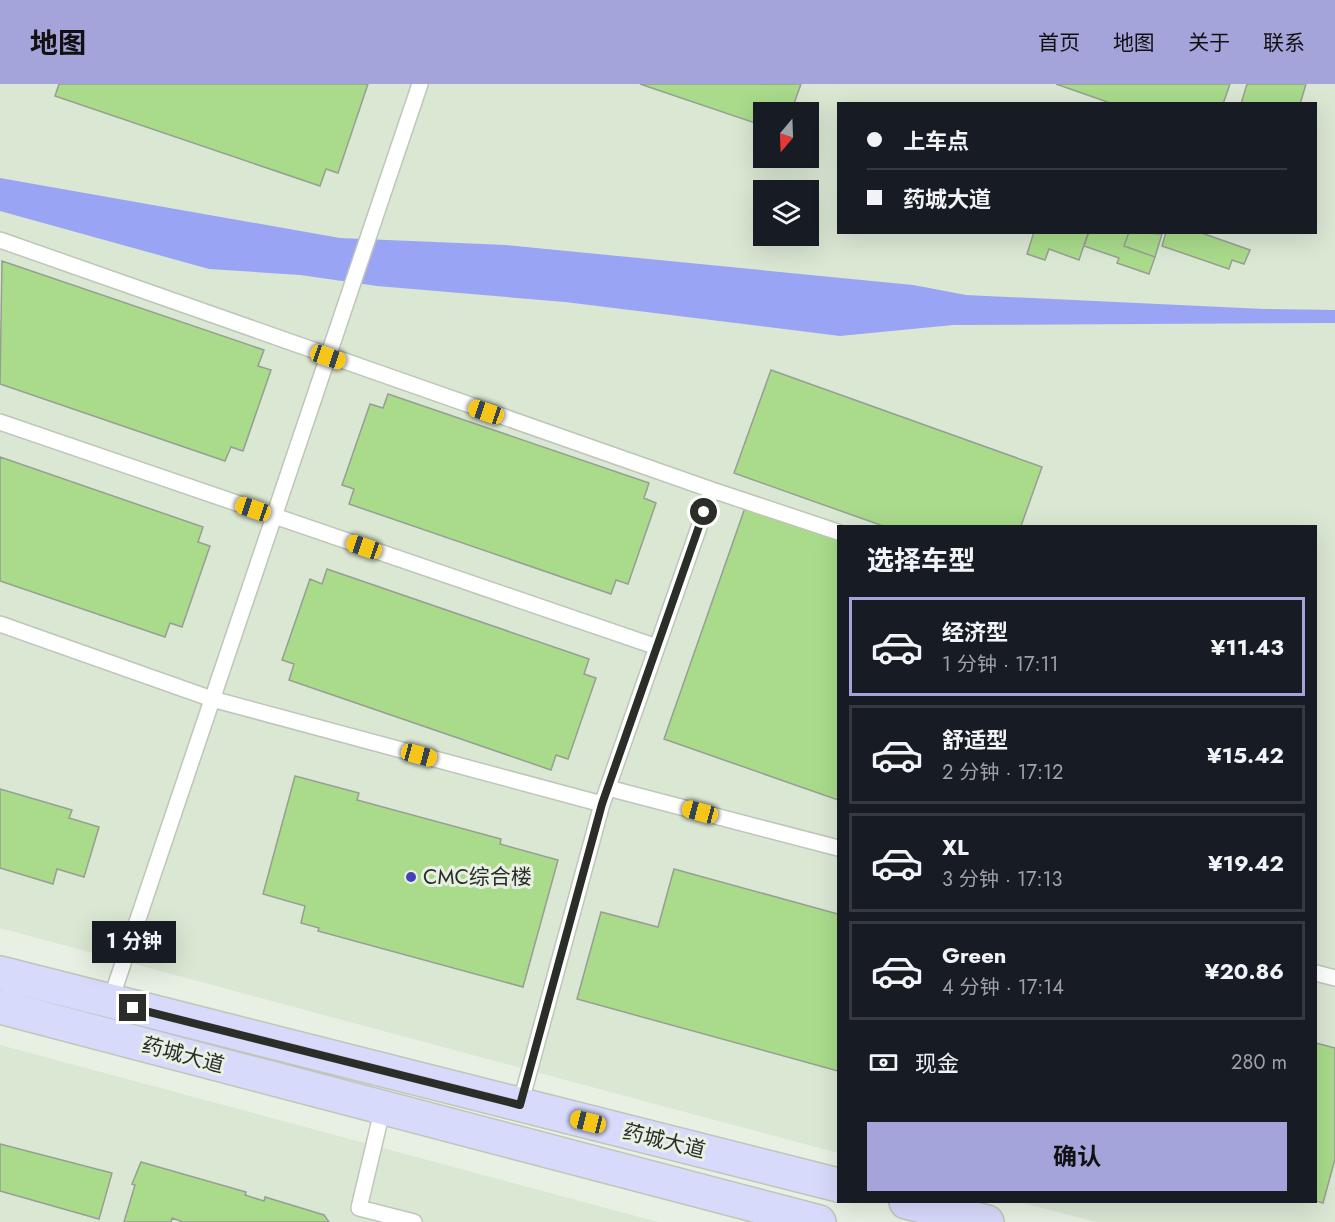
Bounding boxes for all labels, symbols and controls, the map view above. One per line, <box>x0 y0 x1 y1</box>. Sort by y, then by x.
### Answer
text: 地图 <box>30 23 86 64</box>
text: 首页 <box>1038 28 1080 58</box>
text: 地图 <box>1113 28 1155 58</box>
text: 关于 <box>1188 28 1230 58</box>
text: 联系 <box>1263 28 1305 58</box>
north arrow <box>753 102 819 168</box>
map controls <box>753 102 819 246</box>
text: 上车点 <box>903 125 969 157</box>
button: layers <box>753 180 819 246</box>
text: 药城大道 <box>903 183 991 215</box>
car <box>308 343 348 371</box>
car <box>466 398 506 426</box>
car <box>233 495 273 523</box>
route start <box>690 498 717 525</box>
car <box>344 533 384 561</box>
text: 选择车型 <box>867 541 975 580</box>
text: 经济型 <box>942 616 1008 648</box>
icon: car <box>870 620 924 674</box>
text: ¥11.43 <box>1211 631 1284 663</box>
text: 1 分钟 · 17:11 <box>942 650 1059 679</box>
text: 舒适型 <box>942 724 1008 756</box>
icon: car <box>870 728 924 782</box>
text: ¥15.42 <box>1207 739 1284 771</box>
car <box>399 742 439 768</box>
text: 2 分钟 · 17:12 <box>942 758 1063 787</box>
car <box>680 799 720 825</box>
text: XL <box>942 831 969 863</box>
icon: car <box>870 836 924 890</box>
text: ¥19.42 <box>1208 847 1284 879</box>
place label: CMC综合楼 <box>423 862 532 892</box>
text: 3 分钟 · 17:13 <box>942 865 1062 894</box>
marker: CMC综合楼 <box>404 870 418 884</box>
callout: 1 分钟 <box>91 921 175 963</box>
text: 1 分钟 <box>106 927 162 956</box>
text: Green <box>942 939 1006 971</box>
icon: car <box>870 944 924 998</box>
text: ¥20.86 <box>1205 955 1284 987</box>
text: 4 分钟 · 17:14 <box>942 973 1064 1002</box>
route end <box>119 994 146 1021</box>
street label: 药城大道 <box>139 1030 227 1080</box>
icon: cash <box>867 1046 900 1079</box>
text: 现金 <box>915 1047 959 1079</box>
text: 280 m <box>1231 1048 1287 1077</box>
car <box>568 1109 608 1135</box>
street label: 药城大道 <box>620 1116 708 1166</box>
button: 确认 <box>867 1122 1287 1191</box>

